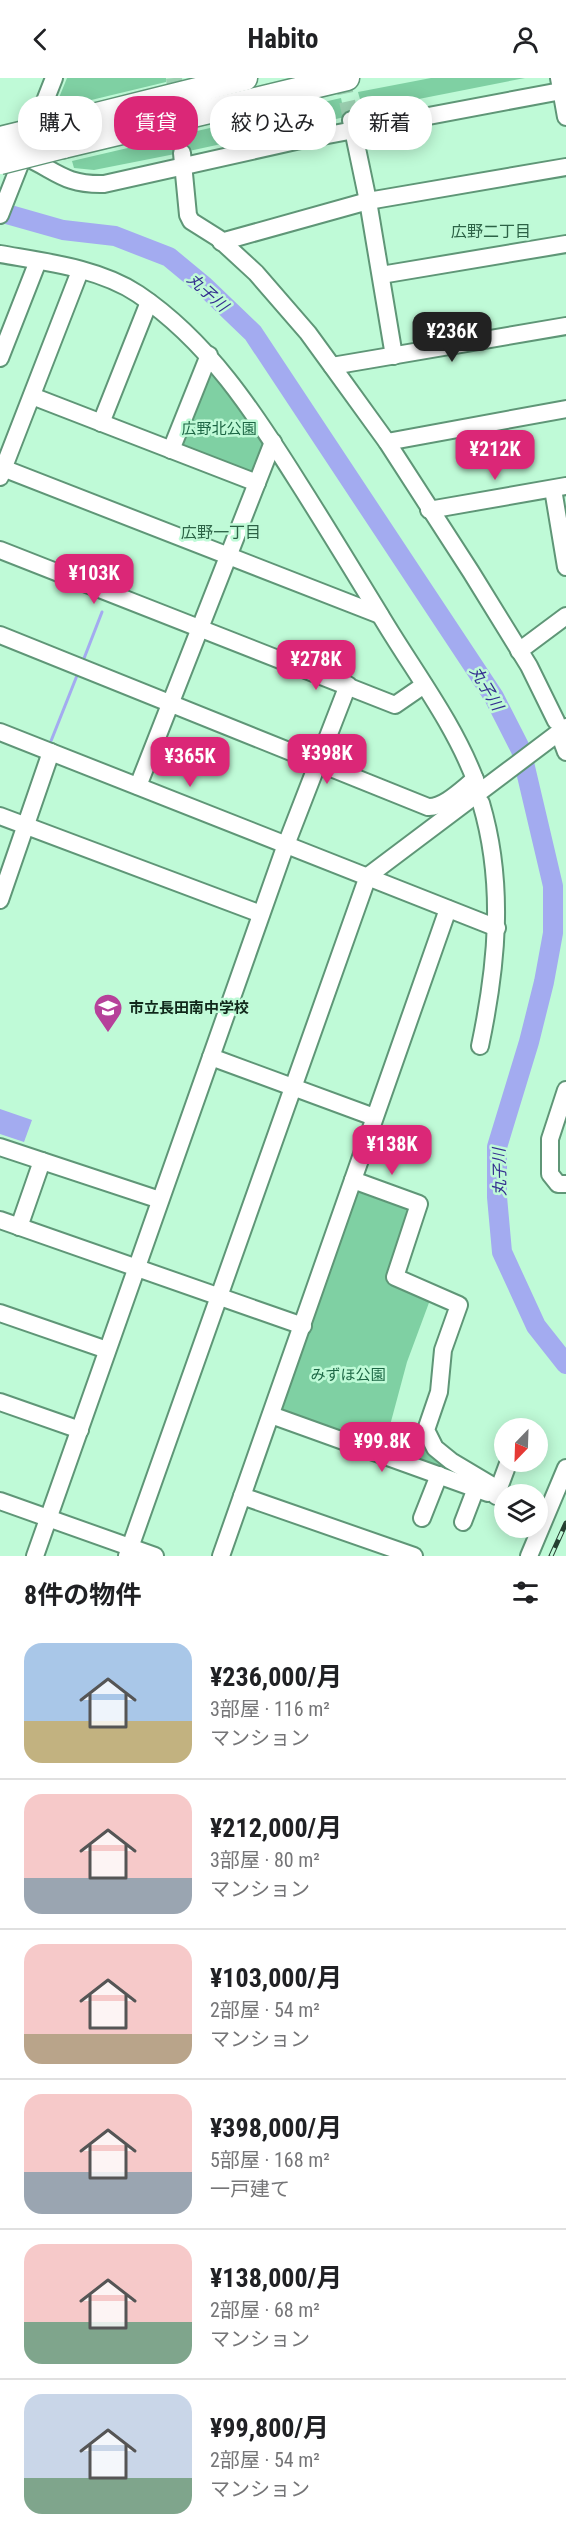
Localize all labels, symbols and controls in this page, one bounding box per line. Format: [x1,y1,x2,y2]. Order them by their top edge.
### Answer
icon: back [24,23,57,56]
text: Habito [248,23,318,55]
icon: person [509,23,542,56]
chip: 購入 [18,96,102,150]
chip: 賃貸 [114,96,198,150]
chip: 絞り込み [210,96,336,150]
chip: 新着 [348,96,432,150]
district label: 広野二丁目 [451,222,531,241]
water label: 丸子川 [183,269,233,317]
pin: ¥236K [410,312,494,363]
text: ¥236K [427,319,477,343]
park label: 広野北公園 [181,420,257,438]
pin: ¥212K [453,430,537,481]
text: ¥212K [470,437,520,461]
district label: 広野一丁目 [181,523,261,542]
pin: ¥103K [52,554,136,605]
text: ¥103K [69,561,119,585]
pin: ¥278K [274,640,358,691]
text: ¥278K [291,647,341,671]
water label: 丸子川 [466,663,508,715]
pin: ¥398K [285,734,369,785]
pin: ¥365K [148,737,232,788]
text: ¥398K [302,741,352,765]
text: ¥365K [165,744,215,768]
school or university icon: 市立長田南中学校 [92,992,124,1034]
place label: 市立長田南中学校 [129,999,249,1017]
pin: ¥138K [350,1125,434,1176]
text: ¥138K [367,1132,417,1156]
water label: 丸子川 [490,1146,509,1196]
park label: みずほ公園 [310,1366,386,1384]
north arrow [494,1418,548,1472]
map controls [494,1418,548,1538]
pin: ¥99.8K [333,1422,431,1473]
text: ¥99.8K [354,1429,410,1453]
button: layers [494,1484,548,1538]
icon: filters [509,1576,542,1609]
text: 8件の物件 [24,1580,141,1610]
text: ¥236,000/月 [210,1662,342,1692]
icon: home [72,1667,144,1739]
text: 3部屋 · 116 m² [210,1697,330,1721]
text: マンション [210,1726,310,1750]
text: ¥212,000/月 [210,1813,342,1843]
icon: home [72,1818,144,1890]
text: 3部屋 · 80 m² [210,1848,320,1872]
text: マンション [210,1877,310,1901]
text: ¥103,000/月 [210,1963,342,1993]
icon: home [72,1968,144,2040]
text: 2部屋 · 54 m² [210,1998,320,2022]
text: マンション [210,2027,310,2051]
text: ¥398,000/月 [210,2113,342,2143]
icon: home [72,2118,144,2190]
text: 5部屋 · 168 m² [210,2148,330,2172]
text: 一戸建て [210,2177,290,2201]
text: ¥138,000/月 [210,2263,342,2293]
icon: home [72,2268,144,2340]
text: 2部屋 · 68 m² [210,2298,320,2322]
text: マンション [210,2327,310,2351]
text: ¥99,800/月 [210,2413,329,2443]
icon: home [72,2418,144,2490]
text: 2部屋 · 54 m² [210,2448,320,2472]
text: マンション [210,2477,310,2501]

